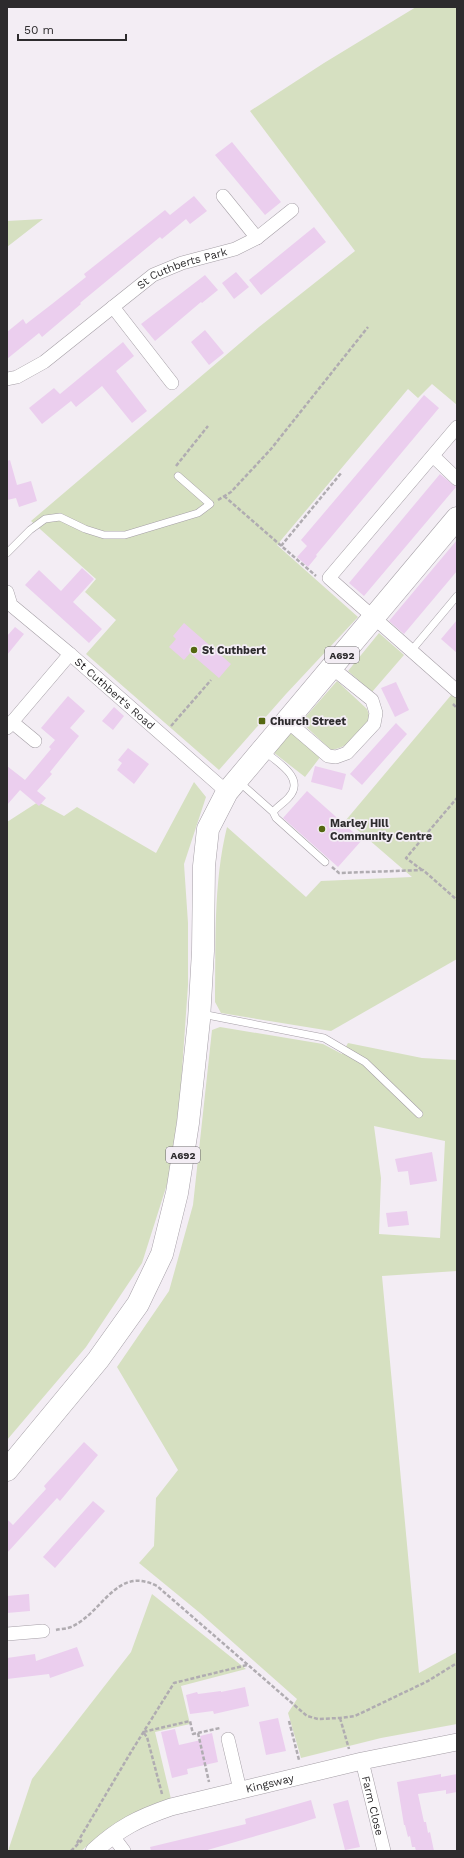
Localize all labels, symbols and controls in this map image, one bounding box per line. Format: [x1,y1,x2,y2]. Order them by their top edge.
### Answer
scale bar [18,16,126,42]
text: 50 m [24,23,54,37]
street label: St Cuthberts Park [135,245,229,292]
place label: St Cuthbert [202,644,266,657]
marker: St Cuthbert [189,645,199,655]
road number: A692 [325,647,359,663]
street label: St Cuthbert's Road [72,655,157,732]
place label: Church Street [270,715,346,728]
marker: Church Street [257,716,267,726]
place label: Marley Hill Community Centre [330,817,432,843]
marker: Marley Hill Community Centre [317,824,327,834]
road number: A692 [166,1147,200,1163]
street label: Kingsway [245,1772,295,1796]
street label: Farm Close [359,1775,386,1837]

